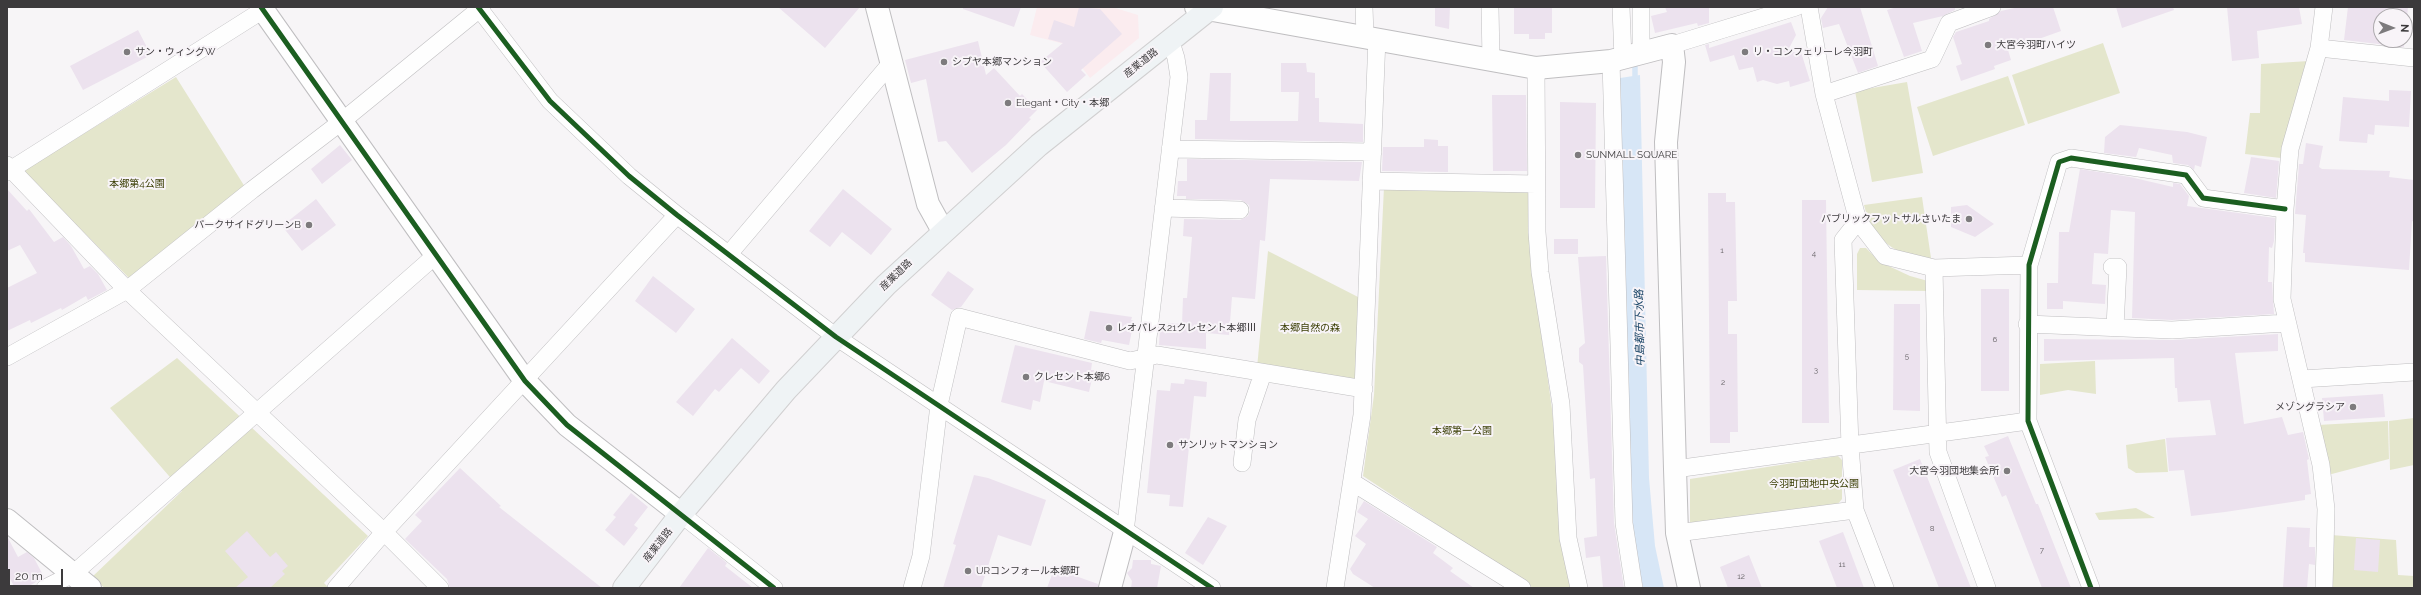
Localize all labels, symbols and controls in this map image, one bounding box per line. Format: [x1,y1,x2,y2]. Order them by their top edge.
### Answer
north arrow [2373,8,2413,48]
text: N [2398,24,2411,33]
place label: 大宮今羽町ハイツ [1996,39,2076,51]
marker: 大宮今羽町ハイツ [1983,40,1993,50]
place label: サン・ウィングW [135,46,215,58]
street label: 産業道路 [1122,46,1160,80]
place label: リ・コンフェリーレ今羽町 [1753,46,1873,58]
marker: サン・ウィングW [122,47,132,57]
marker: リ・コンフェリーレ今羽町 [1740,47,1750,57]
place label: シブヤ本郷マンション [952,56,1052,68]
marker: シブヤ本郷マンション [939,57,949,67]
place label: Elegant・City・本郷 [1016,97,1109,109]
marker: Elegant・City・本郷 [1003,98,1013,108]
place label: SUNMALL SQUARE [1586,149,1677,161]
marker: SUNMALL SQUARE [1573,150,1583,160]
park label: 本郷第4公園 [109,178,165,190]
place label: パブリックフットサルさいたま [1821,213,1961,225]
marker: パブリックフットサルさいたま [1964,214,1974,224]
place label: パークサイドグリーンB [194,219,301,231]
marker: パークサイドグリーンB [304,220,314,230]
house number: 1 [1720,246,1724,256]
house number: 4 [1812,249,1816,259]
street label: 産業道路 [877,257,915,293]
water label: 中島都市下水路 [1633,289,1647,367]
place label: レオパレス21クレセント本郷Ⅲ [1117,322,1256,334]
park label: 本郷自然の森 [1280,322,1340,334]
marker: レオパレス21クレセント本郷Ⅲ [1104,323,1114,333]
house number: 6 [1993,335,1997,345]
house number: 5 [1905,352,1909,362]
house number: 3 [1814,366,1818,376]
place label: クレセント本郷6 [1034,371,1110,383]
marker: クレセント本郷6 [1021,372,1031,382]
house number: 2 [1721,378,1725,388]
place label: メゾングラシア [2275,401,2345,413]
marker: メゾングラシア [2348,402,2358,412]
park label: 本郷第一公園 [1432,425,1492,437]
place label: サンリットマンション [1178,439,1278,451]
marker: サンリットマンション [1165,440,1175,450]
place label: 大宮今羽団地集会所 [1909,465,1999,477]
marker: 大宮今羽団地集会所 [2002,466,2012,476]
park label: 今羽町団地中央公園 [1769,478,1859,490]
house number: 8 [1930,524,1934,534]
street label: 産業道路 [641,526,675,564]
house number: 7 [2040,546,2044,556]
house number: 11 [1839,560,1845,570]
scale bar [10,561,65,587]
place label: URコンフォール本郷町 [976,565,1080,577]
marker: URコンフォール本郷町 [963,566,973,576]
text: 20 m [15,569,43,583]
house number: 12 [1737,572,1745,582]

